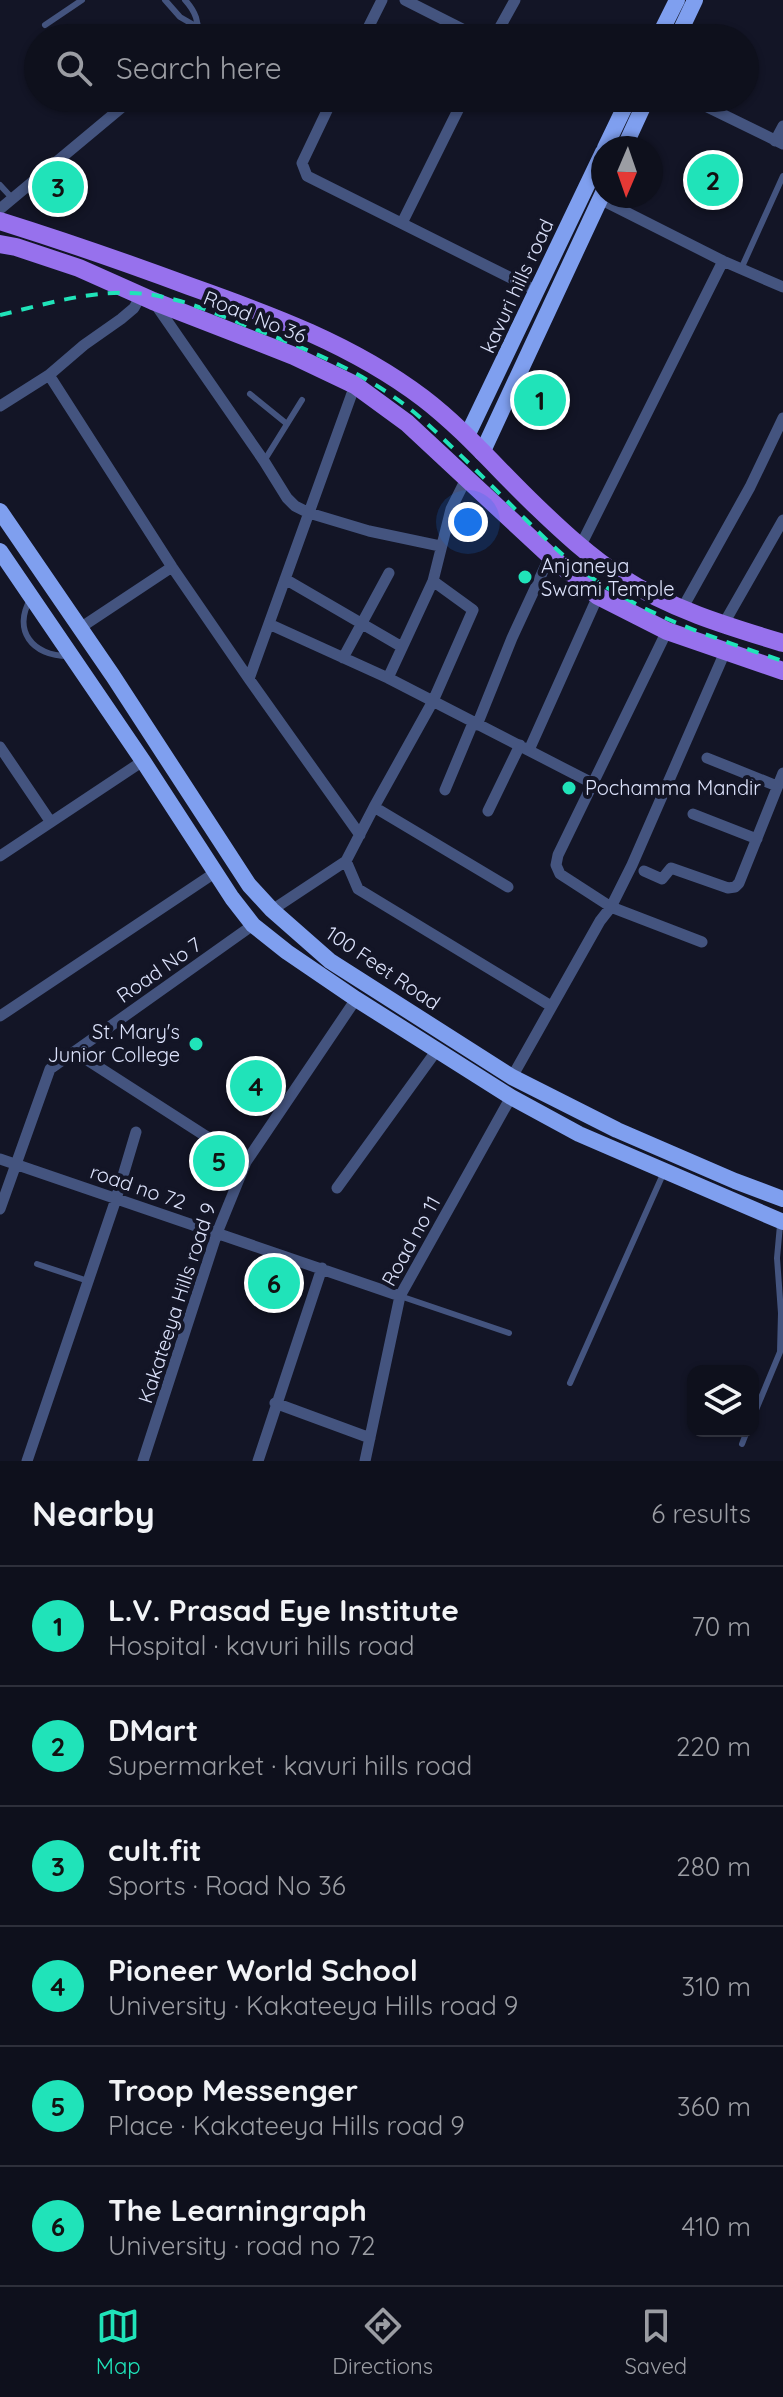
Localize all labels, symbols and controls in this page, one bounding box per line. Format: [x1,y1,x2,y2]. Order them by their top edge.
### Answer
search box [24,24,759,112]
icon: search [52,46,96,90]
text: Search here [116,49,282,87]
north arrow [591,136,663,208]
pin: 2 [687,150,739,210]
pin: 3 [32,157,84,217]
street label: kavuri hills road [475,215,559,357]
street label: Road No 36 [200,285,310,349]
pin: 1 [514,370,566,430]
your location [448,502,488,542]
place label: Anjaneya Swami Temple [541,553,675,601]
marker: Anjaneya Swami Temple [516,568,534,586]
place label: Pochamma Mandir [585,775,761,800]
marker: Pochamma Mandir [560,779,578,797]
street label: 100 Feet Road [322,920,445,1015]
street label: Road No 7 [112,931,206,1008]
place label: St. Mary's Junior College [47,1019,180,1067]
marker: St. Mary's Junior College [187,1035,205,1053]
pin: 4 [230,1056,282,1116]
pin: 5 [193,1131,245,1191]
street label: road no 72 [87,1159,189,1215]
street label: Road no 11 [376,1191,445,1290]
street label: Kakateeya Hills road 9 [132,1199,221,1406]
pin: 6 [248,1253,300,1313]
map controls [687,1365,759,1437]
button: layers [687,1365,759,1437]
text: Nearby [32,1492,155,1535]
text: 6 results [651,1497,751,1530]
text: L.V. Prasad Eye Institute [108,1591,459,1629]
text: 1 [53,1610,63,1643]
text: 70 m [691,1610,751,1643]
text: Hospital · kavuri hills road [108,1629,414,1662]
text: DMart [108,1711,198,1749]
text: 2 [51,1730,65,1763]
text: 220 m [676,1730,751,1763]
text: Supermarket · kavuri hills road [108,1749,472,1782]
text: cult.fit [108,1831,201,1869]
text: 3 [51,1850,65,1883]
text: 280 m [676,1850,751,1883]
text: Sports · Road No 36 [108,1869,346,1902]
text: Pioneer World School [108,1951,418,1989]
text: 4 [50,1970,66,2003]
text: 310 m [681,1970,751,2003]
text: University · Kakateeya Hills road 9 [108,1989,518,2022]
text: Troop Messenger [108,2071,358,2109]
text: 5 [51,2090,65,2123]
text: 360 m [677,2090,751,2123]
text: Place · Kakateeya Hills road 9 [108,2109,465,2142]
text: The Learningraph [108,2191,367,2229]
text: 6 [51,2210,65,2243]
text: 410 m [682,2210,751,2243]
text: University · road no 72 [108,2229,375,2262]
tab: Map [96,2304,141,2380]
tab: Directions [332,2304,433,2380]
tab: Saved [624,2304,687,2380]

